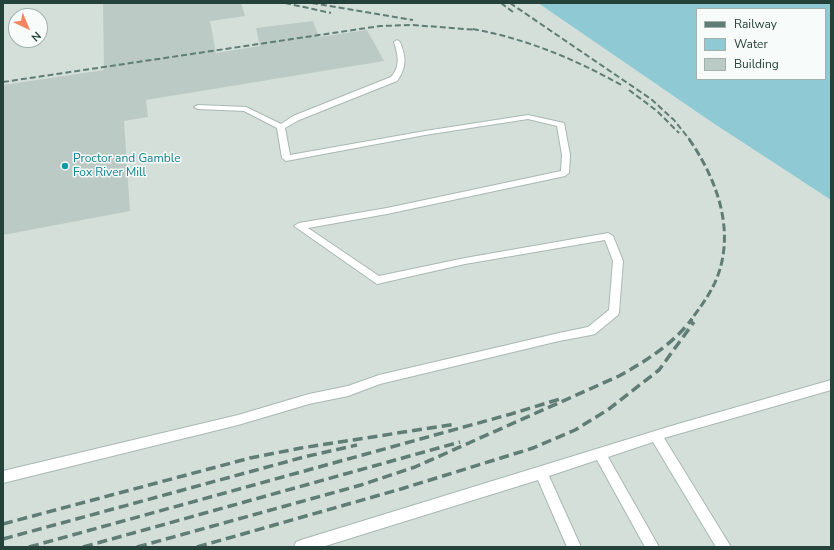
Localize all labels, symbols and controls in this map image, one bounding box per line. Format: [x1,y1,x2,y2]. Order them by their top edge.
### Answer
north arrow [8,8,48,48]
legend [696,8,826,80]
text: Railway [734,16,777,32]
text: N [28,28,44,45]
text: Water [734,36,768,52]
text: Building [734,56,779,72]
place label: Proctor and Gamble Fox River Mill [73,152,181,180]
marker: Proctor and Gamble Fox River Mill [60,161,70,171]

